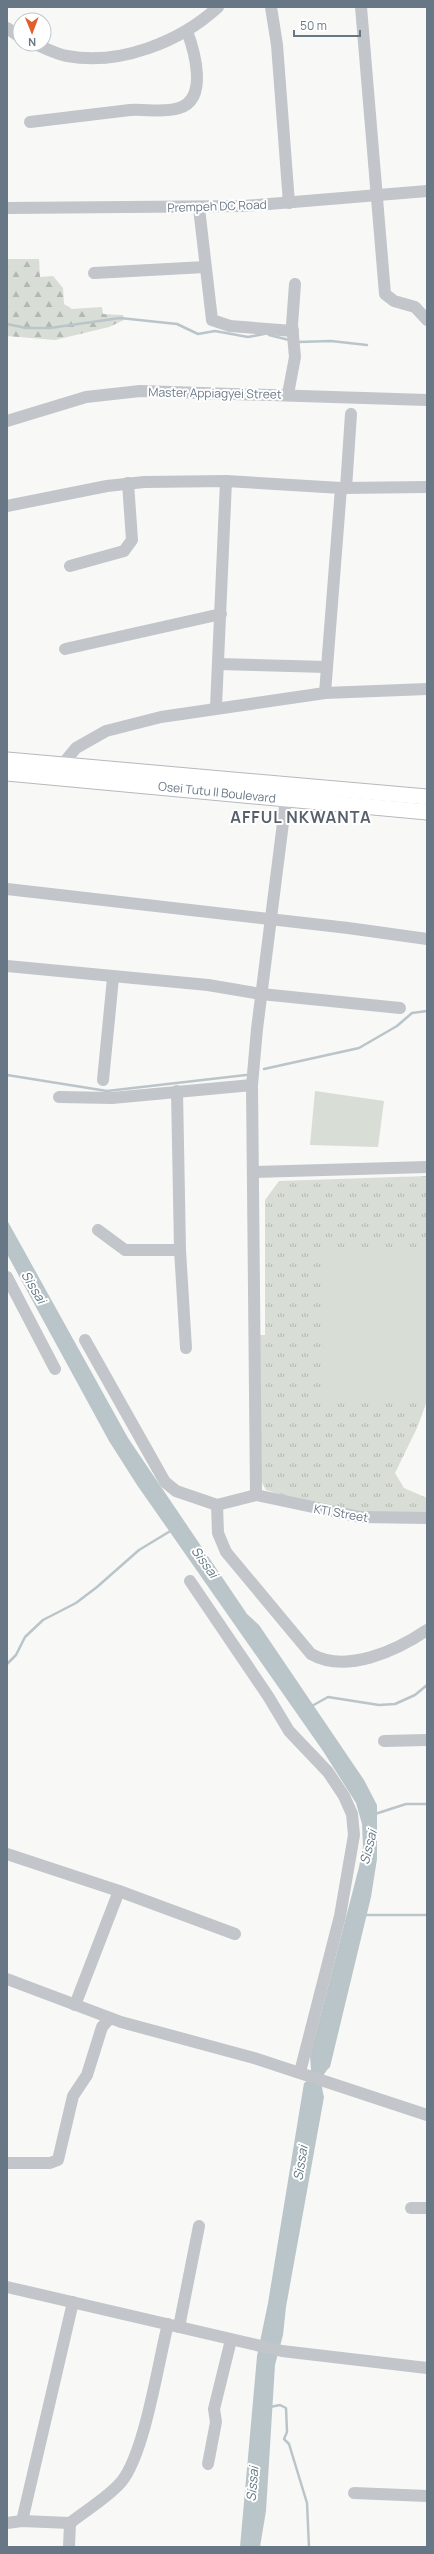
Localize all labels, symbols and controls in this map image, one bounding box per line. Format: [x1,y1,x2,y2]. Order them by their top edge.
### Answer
north arrow [12,12,52,52]
scale bar [294,12,360,38]
text: 50 m [300,17,327,34]
text: N [28,35,36,50]
street label: Prempeh DC Road [167,196,267,216]
street label: Master Appiagyei Street [148,383,282,403]
street label: Osei Tutu II Boulevard [157,777,277,807]
district label: AFFUL NKWANTA [230,806,372,828]
water label: Sissai [17,1267,52,1308]
street label: KTI Street [313,1500,370,1526]
water label: Sissai [187,1543,224,1583]
water label: Sissai [355,1826,381,1866]
water label: Sissai [288,2142,312,2182]
water label: Sissai [242,2464,263,2502]

